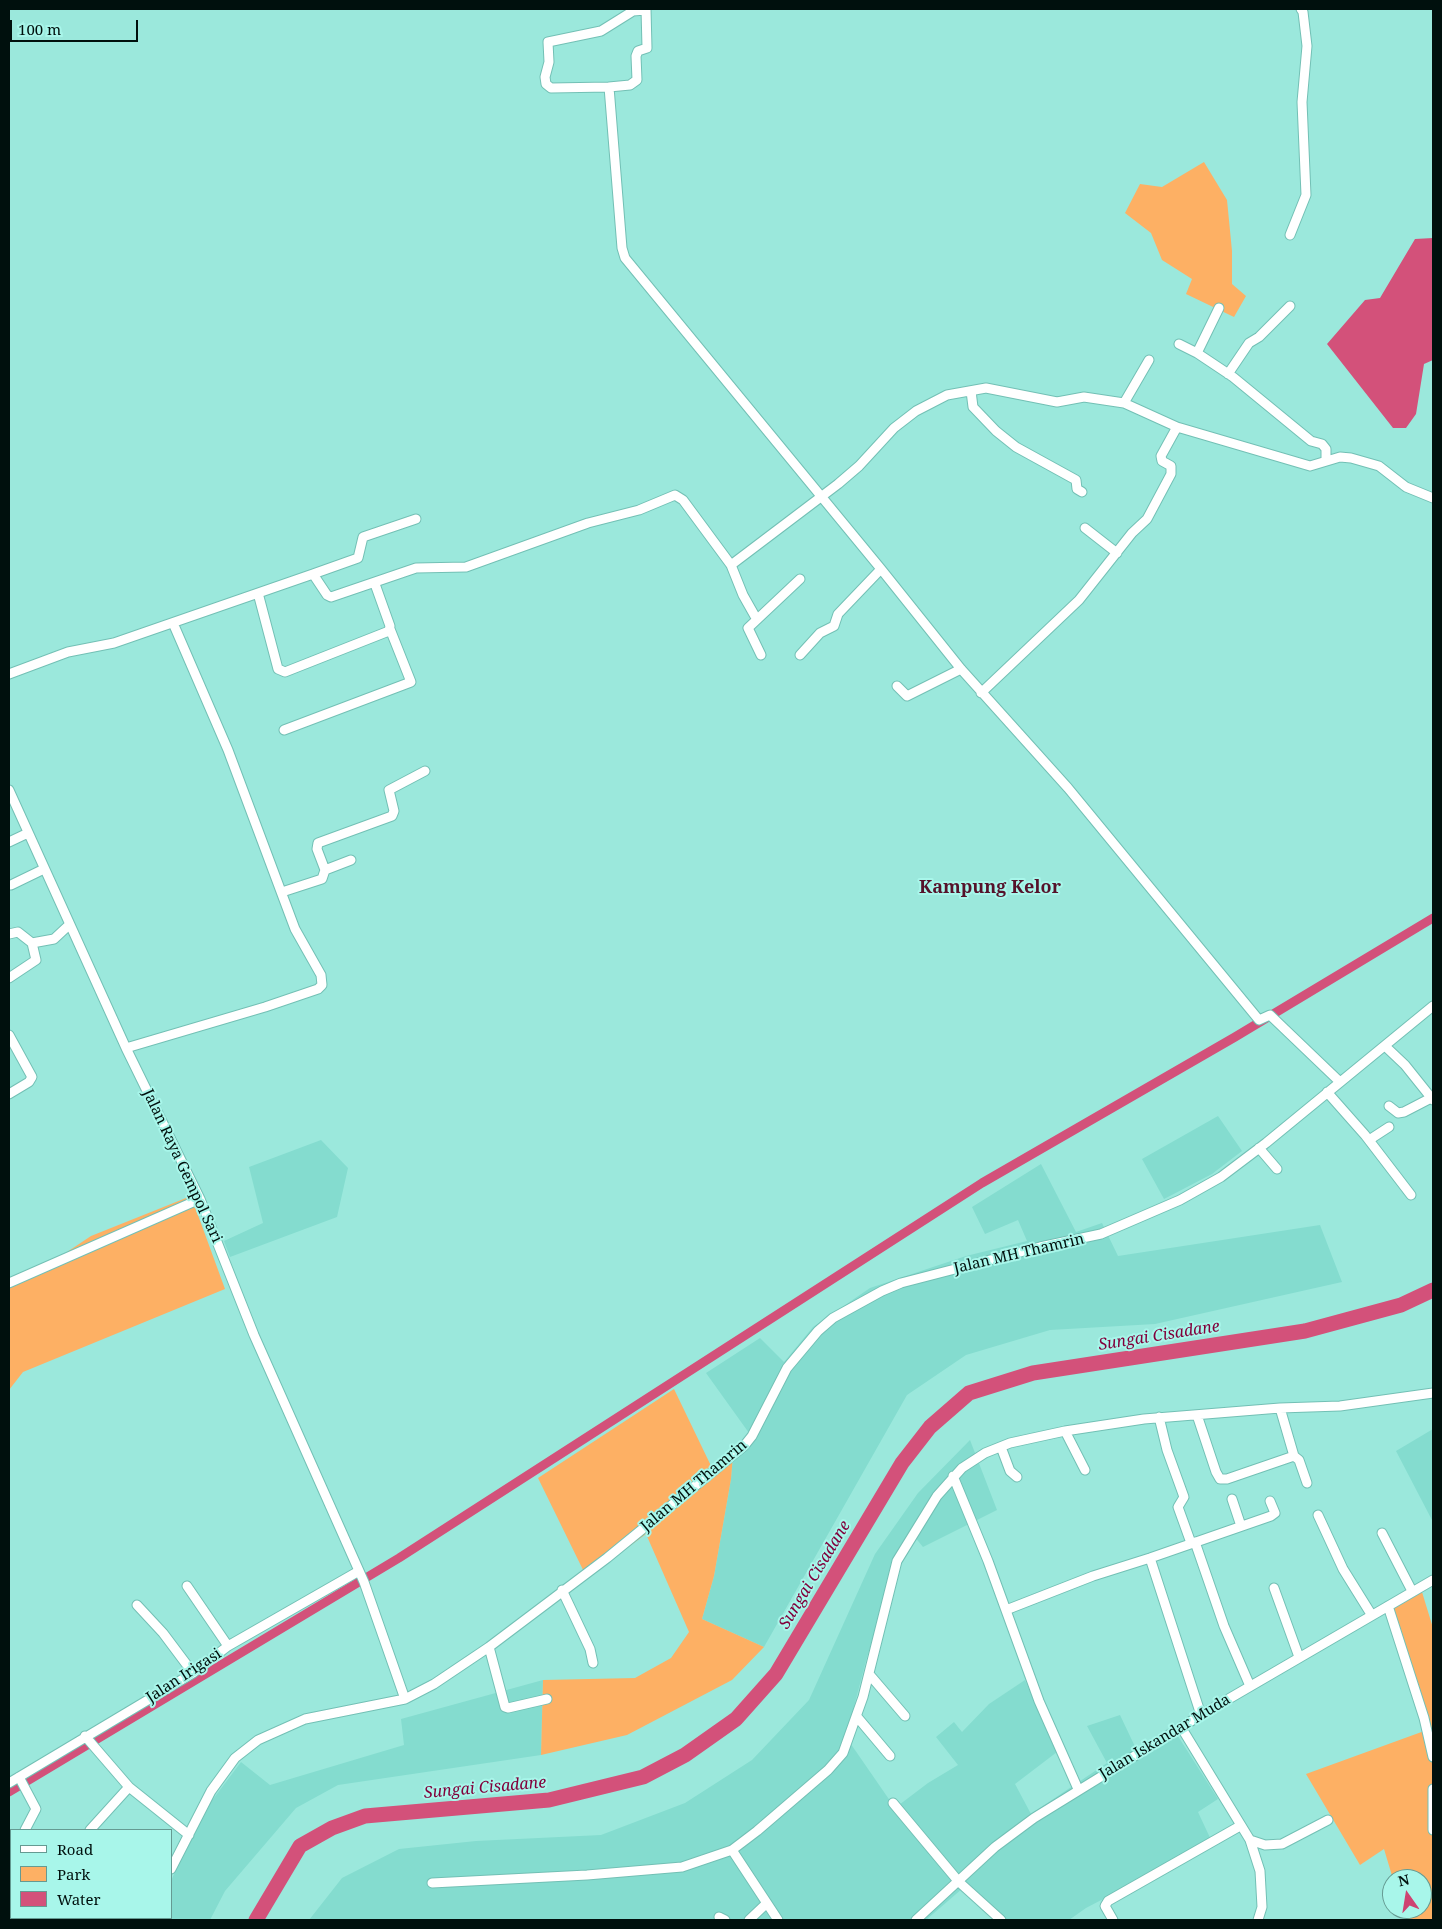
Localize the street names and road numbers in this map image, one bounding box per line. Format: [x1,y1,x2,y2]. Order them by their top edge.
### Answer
street label: Jalan Raya Gempol Sari [139,1086,225,1246]
street label: Jalan MH Thamrin [952,1230,1086,1278]
street label: Jalan MH Thamrin [637,1436,751,1536]
street label: Jalan Irigasi [143,1645,225,1707]
street label: Jalan Iskandar Muda [1096,1691,1234,1783]

